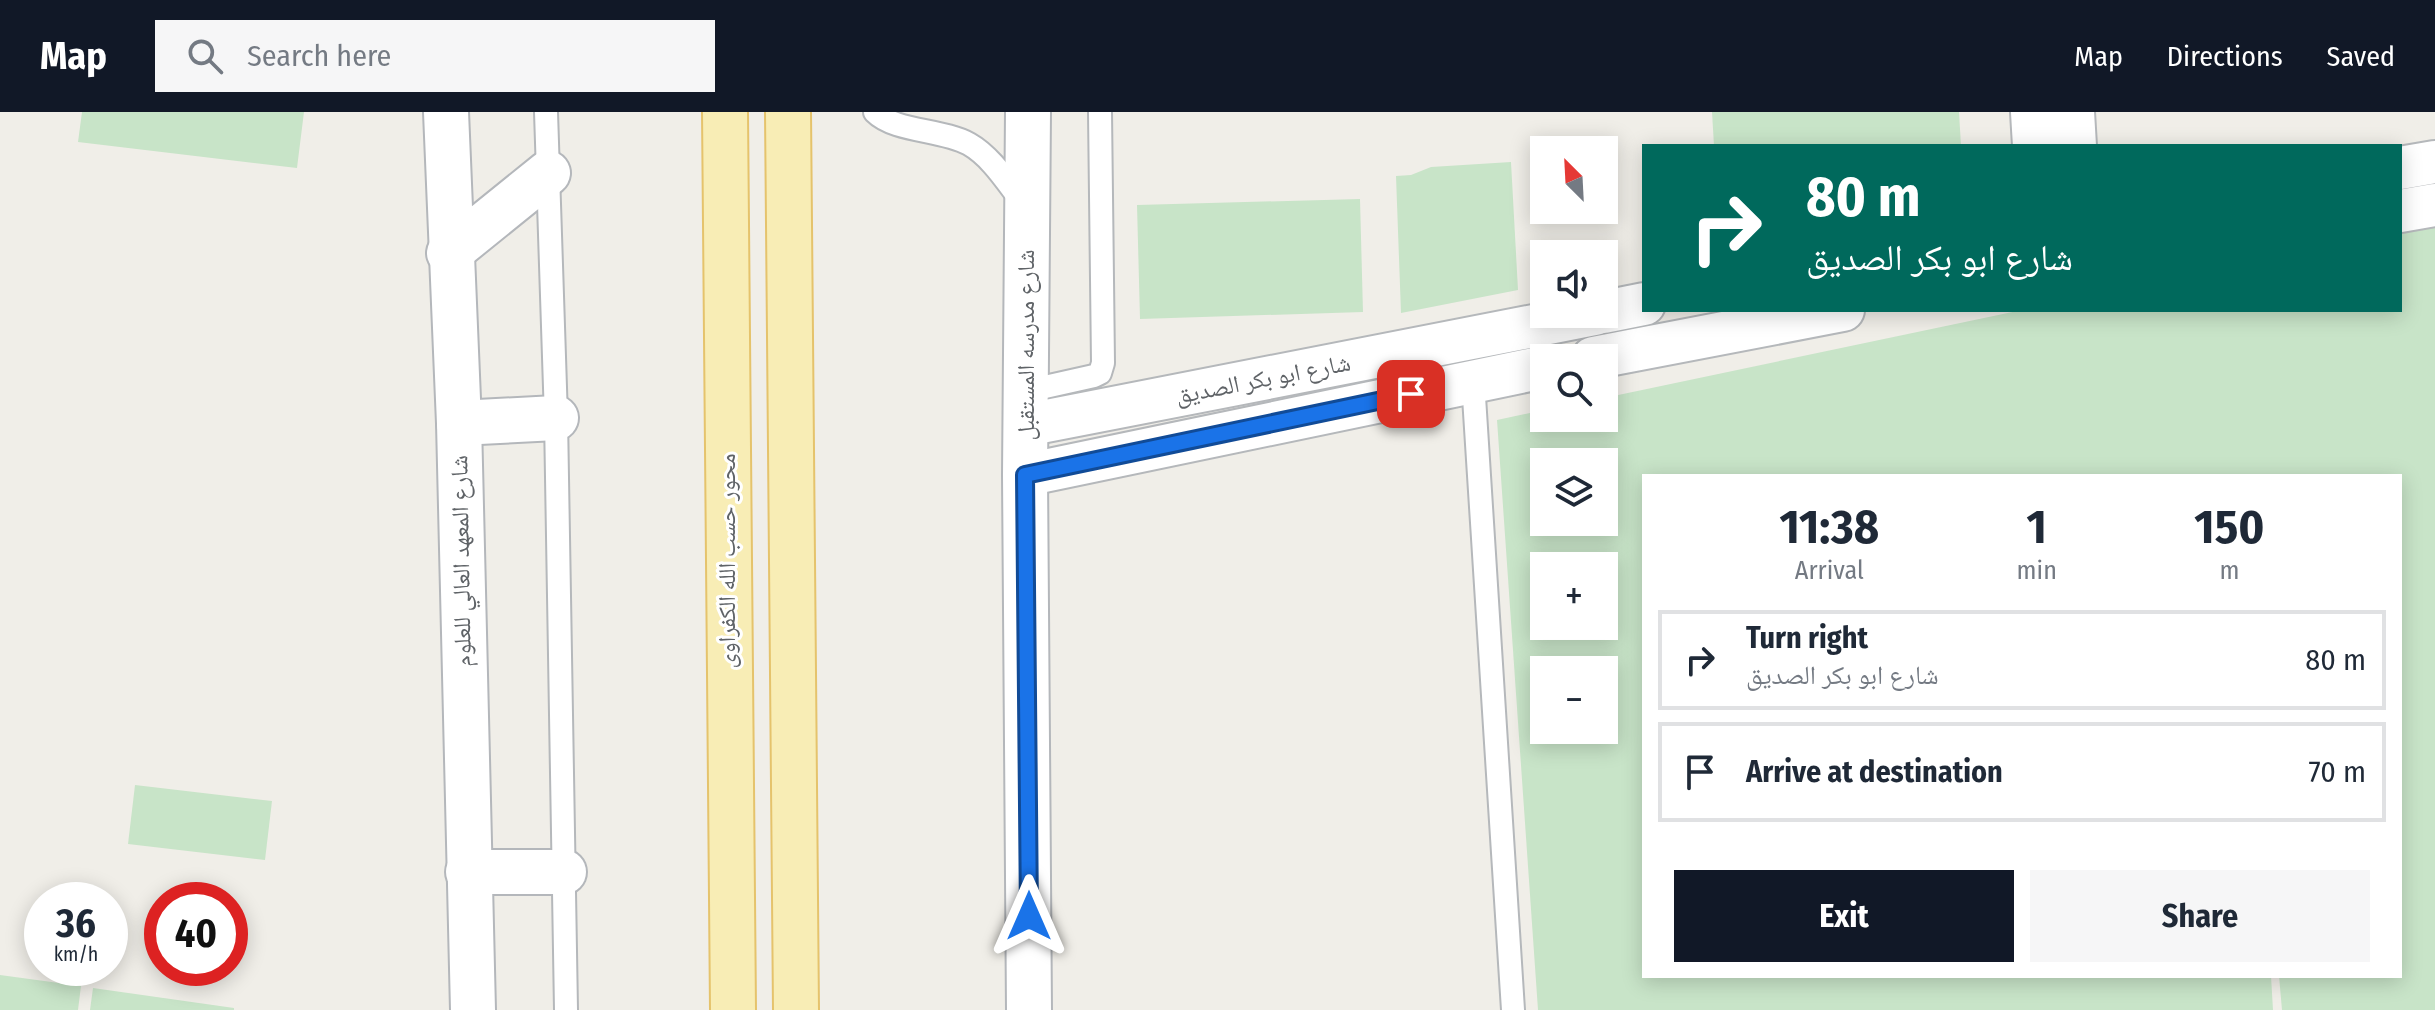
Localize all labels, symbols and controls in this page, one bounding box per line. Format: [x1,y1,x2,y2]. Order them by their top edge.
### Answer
search box [155,20,715,92]
text: Map [40,33,107,79]
icon: search [183,34,227,78]
text: Search here [247,38,391,74]
text: Map [2074,40,2123,73]
text: Directions [2167,40,2283,73]
text: Saved [2327,40,2395,73]
north arrow [1530,136,1618,224]
map controls [1530,136,1618,744]
text: 80 m [1806,164,1921,231]
icon: right [1674,176,1778,280]
text: شارع ابو بكر الصديق [1806,236,2073,280]
button: sound [1530,240,1618,328]
street label: شارع مدرسه المستقبل [1012,250,1041,440]
button: search [1530,344,1618,432]
street label: شارع ابو بكر الصديق [1173,348,1353,411]
pin [1377,360,1445,428]
icon: arrive [1389,372,1433,416]
button: layers [1530,448,1618,536]
street label: محور حسب الله الكفراوى [713,453,741,669]
street label: شارع المعهد العالي للعلوم [445,455,482,667]
text: 11:38 [1780,498,1879,556]
text: 1 [2027,498,2047,556]
text: 150 [2194,498,2264,556]
button: + [1530,552,1618,640]
text: Arrival [1795,555,1864,586]
text: min [2017,555,2057,586]
text: m [2219,555,2239,586]
text: Turn right [1746,620,1868,656]
icon: right [1678,638,1722,682]
text: 80 m [2305,642,2366,678]
button: − [1530,656,1618,744]
text: شارع ابو بكر الصديق [1746,660,1939,691]
icon: arrive [1678,750,1722,794]
text: Arrive at destination [1746,754,2003,790]
text: 70 m [2308,754,2366,790]
button: Exit [1674,870,2014,962]
button: Share [2030,870,2370,962]
position arrow [987,874,1071,958]
speed limit sign: 40 [144,882,248,986]
text: 36 [56,900,96,948]
text: km/h [54,942,98,966]

